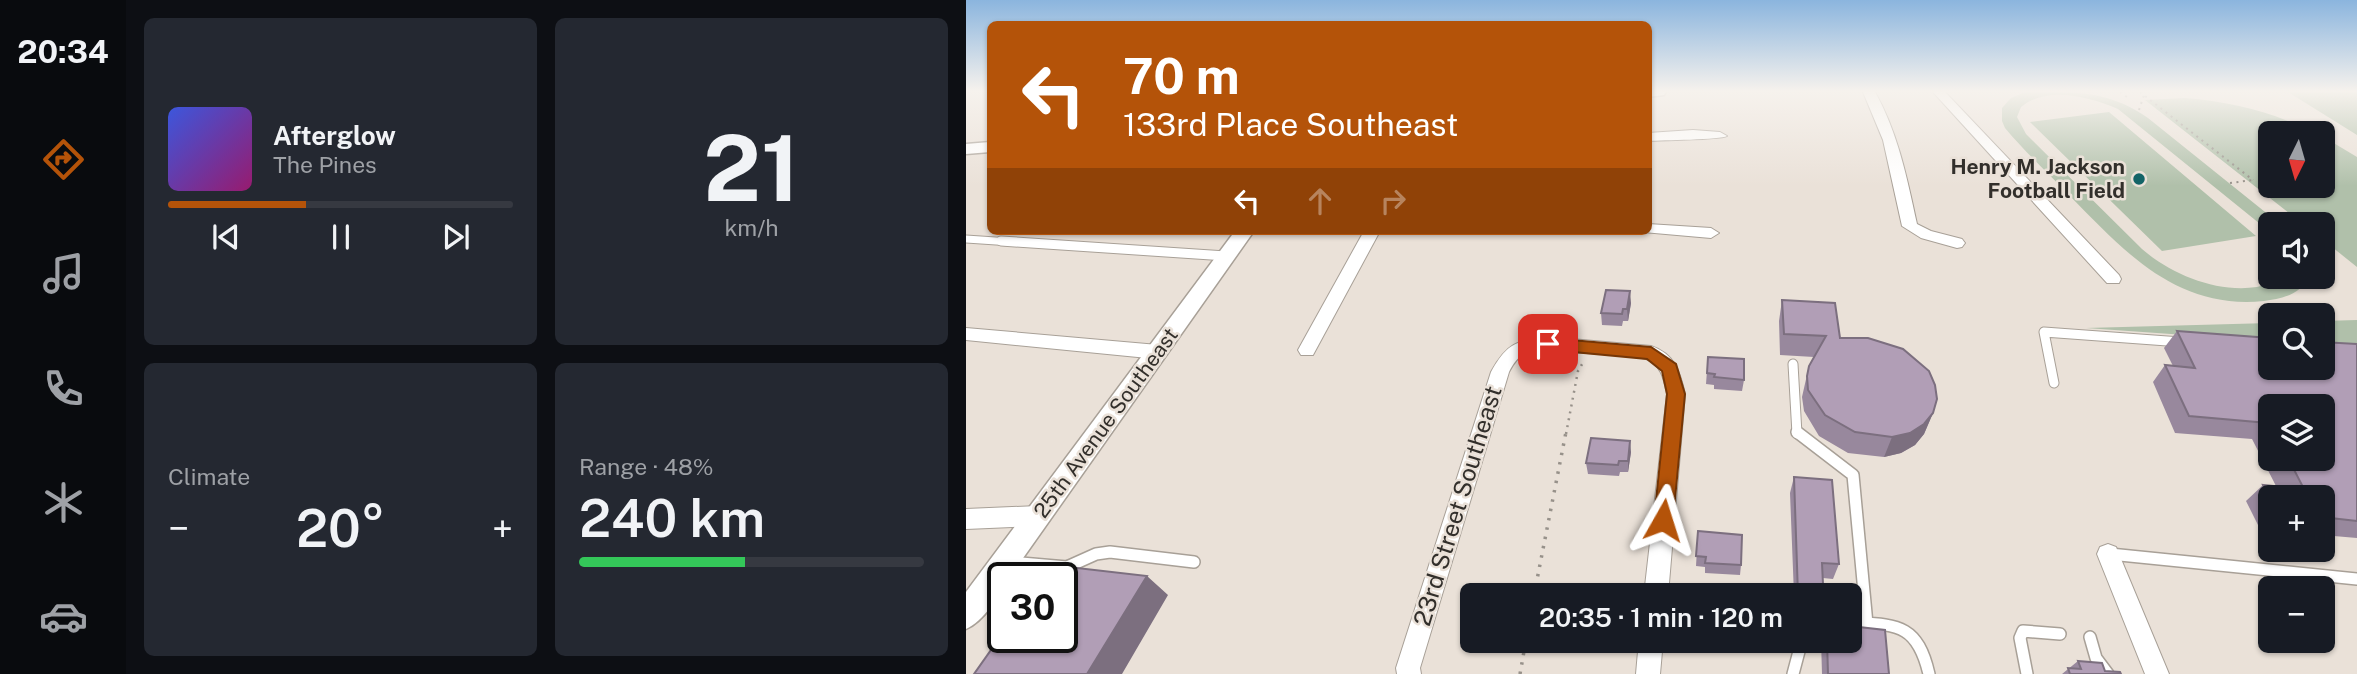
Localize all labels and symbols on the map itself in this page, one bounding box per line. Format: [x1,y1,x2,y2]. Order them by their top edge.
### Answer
north arrow [2258,121,2334,198]
place label: Henry M. Jackson Football Field [1951,154,2125,203]
marker: Henry M. Jackson Football Field [2131,171,2147,187]
pin [1518,314,1578,374]
street label: 25th Avenue Southeast [1028,323,1183,523]
street label: 23rd Street Southeast [1407,382,1507,629]
position arrow [1626,483,1700,557]
speed limit sign: 30 [987,562,1078,653]

